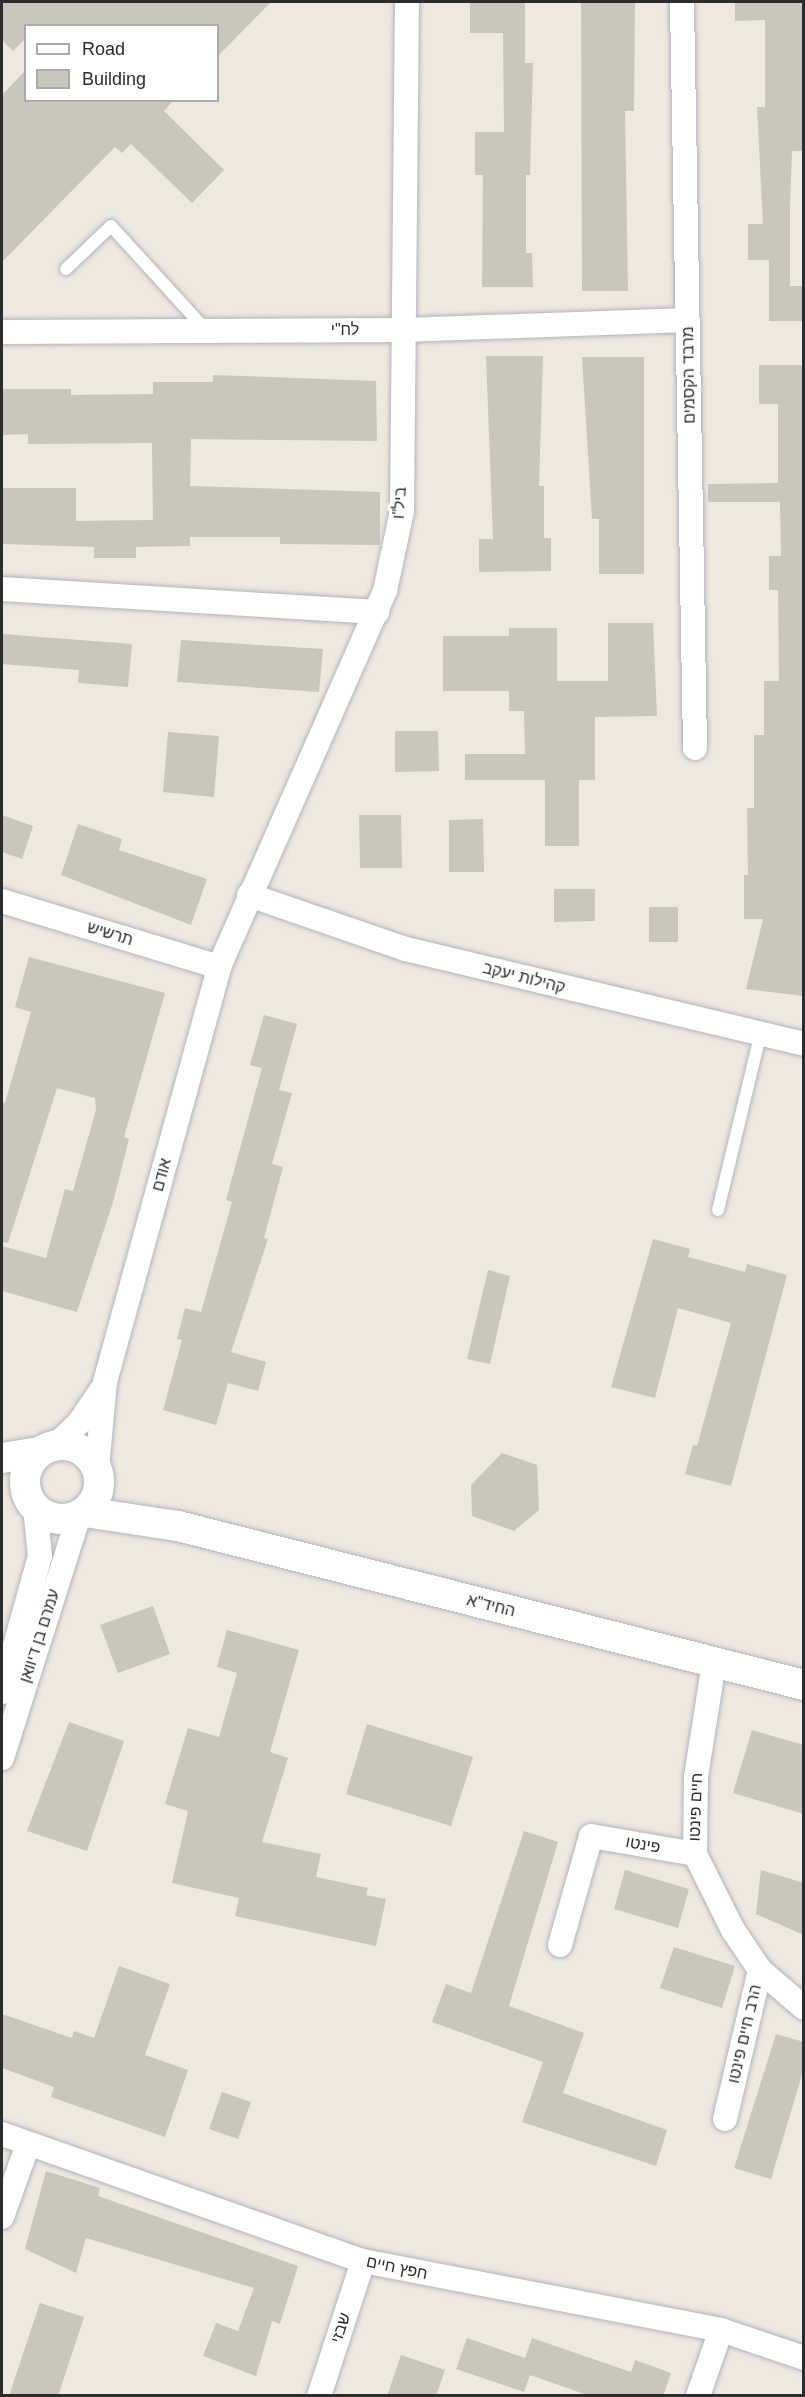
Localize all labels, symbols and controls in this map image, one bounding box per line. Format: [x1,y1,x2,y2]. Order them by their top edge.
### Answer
legend [24,24,219,102]
text: Road [82,39,125,59]
text: Building [82,69,146,89]
street label: לח"י [331,320,359,340]
street label: מרבד הקסמים [679,326,699,424]
street label: ביל"ו [389,486,411,520]
street label: תרשיש [85,918,135,950]
street label: קהילות יעקב [481,958,567,998]
street label: אודם [148,1156,176,1194]
street label: עמרם בן דיוואן [16,1587,64,1685]
street label: החיד"א [465,1591,517,1621]
street label: חיים פינטו [685,1772,707,1842]
street label: פינטו [624,1833,662,1857]
street label: הרב חיים פינטו [724,1983,766,2085]
street label: חפץ חיים [365,2252,429,2284]
street label: שבזי [327,2310,355,2346]

